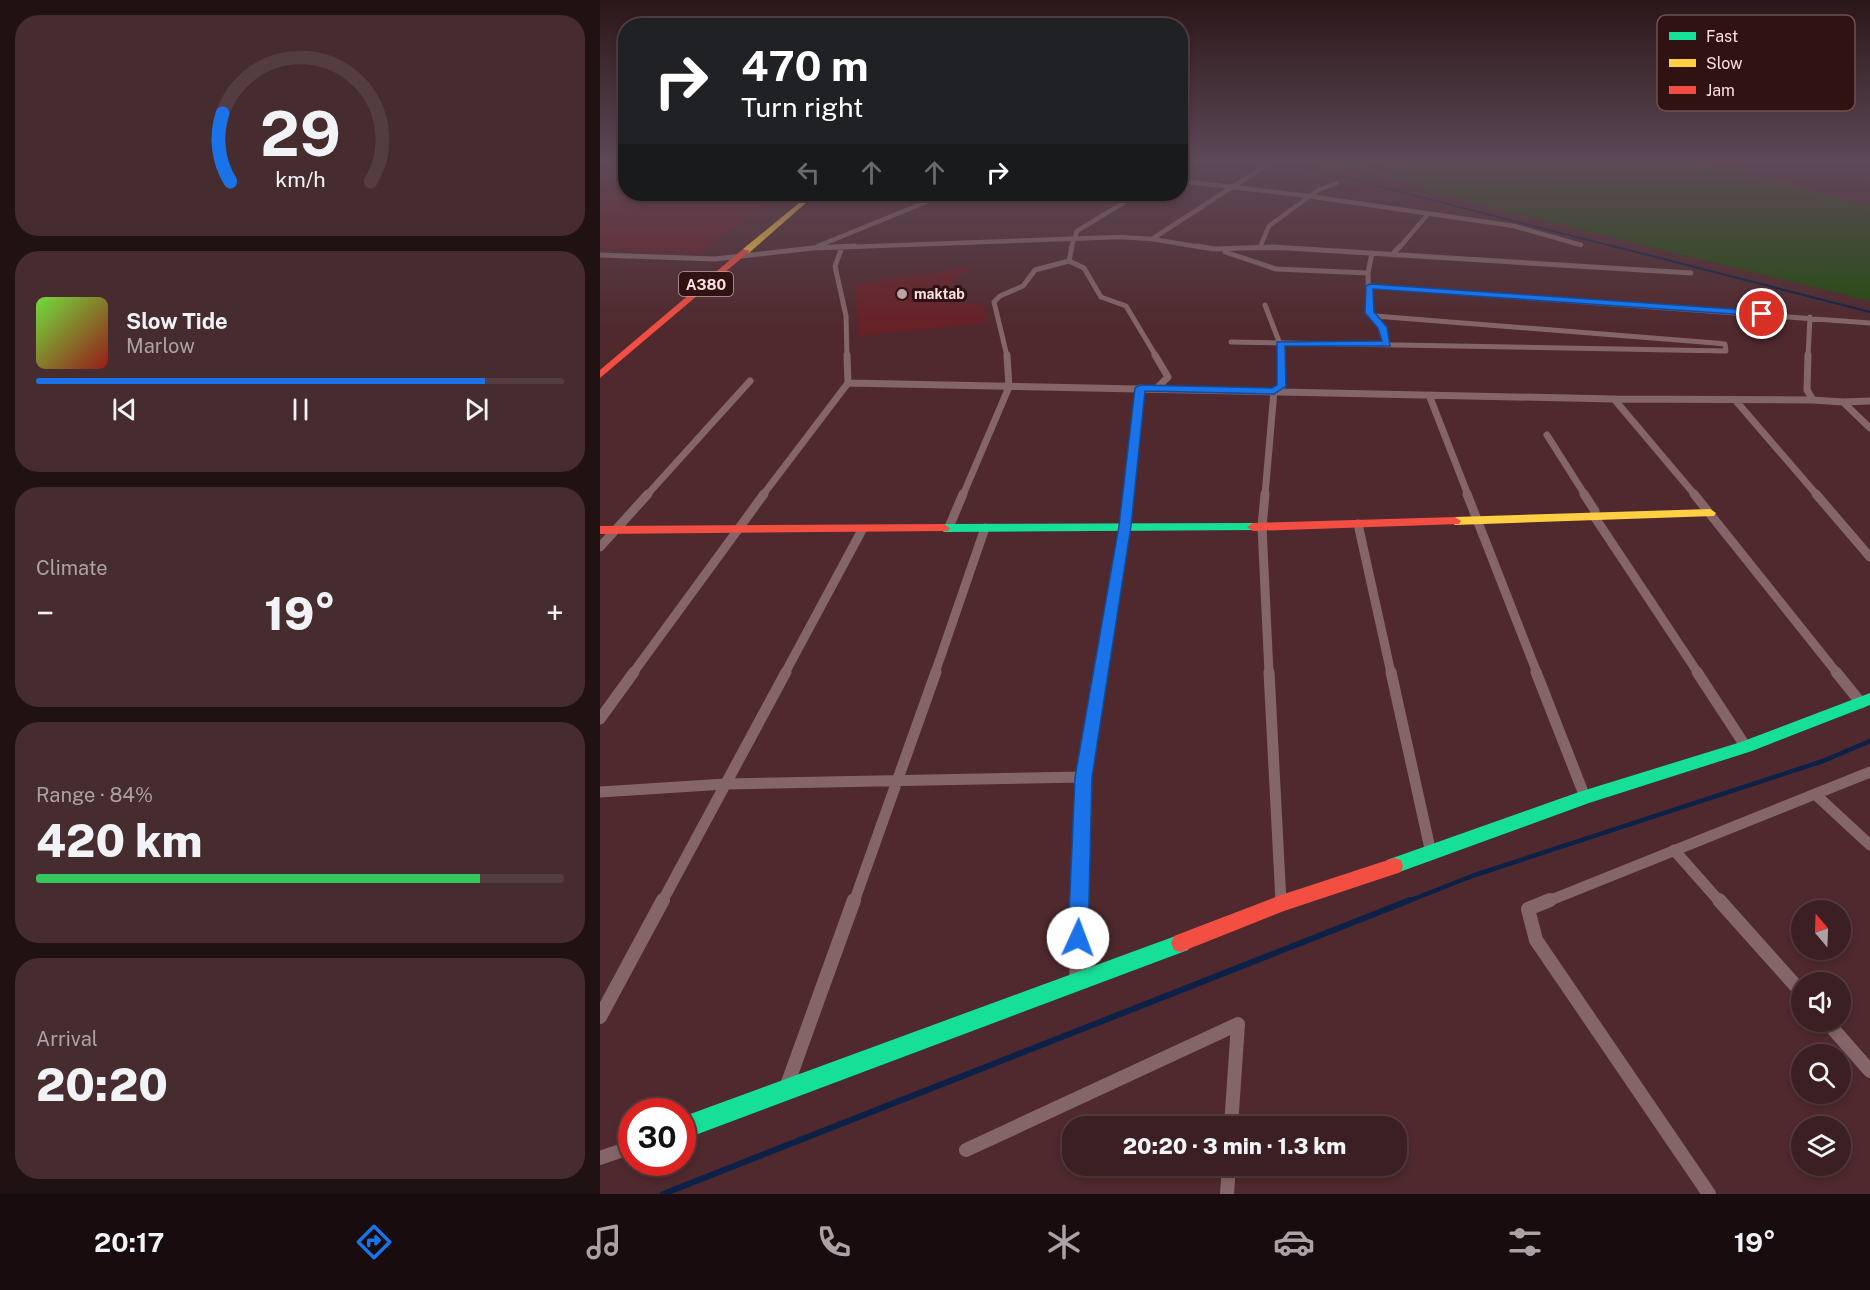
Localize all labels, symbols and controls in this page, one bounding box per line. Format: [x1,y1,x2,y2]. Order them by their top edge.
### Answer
legend [1657,15,1855,111]
text: Fast [1706,27,1738,46]
text: 470 m [741,41,869,90]
icon: right [642,42,720,120]
text: Slow [1706,54,1743,73]
text: Jam [1706,81,1735,100]
text: Turn right [741,91,864,123]
text: 29 [260,98,340,171]
icon: left [792,156,825,189]
icon: ahead [855,156,888,189]
icon: ahead [918,156,951,189]
icon: right [981,156,1014,189]
text: km/h [275,168,325,193]
road number: A380 [679,272,733,296]
place label: maktab [914,286,965,302]
marker: maktab [895,287,909,301]
pin [1736,288,1787,339]
icon: arrive [1745,297,1778,330]
text: Slow Tide [126,308,228,334]
text: Marlow [126,334,195,358]
icon: previous [108,393,141,426]
icon: pause [284,393,317,426]
icon: next [460,393,493,426]
text: Climate [36,556,108,580]
text: 19° [264,587,336,640]
text: − [36,594,54,632]
text: + [546,594,564,632]
text: Range · 84% [36,783,153,807]
text: 420 km [36,814,202,867]
north arrow [1791,900,1851,960]
map controls [1791,900,1851,1176]
position arrow [1046,906,1110,970]
button: sound [1791,972,1851,1032]
text: Arrival [36,1027,98,1051]
button: search [1791,1044,1851,1104]
text: 20:20 [36,1058,168,1111]
speed limit sign: 30 [618,1098,696,1176]
button: layers [1791,1116,1851,1176]
text: 20:20 · 3 min · 1.3 km [1123,1133,1346,1159]
icon: directions [353,1221,395,1263]
icon: music [583,1221,625,1263]
icon: phone [813,1221,855,1263]
icon: climate [1043,1221,1085,1263]
icon: car [1273,1221,1315,1263]
icon: filters [1504,1221,1546,1263]
text: 20:17 [94,1226,164,1258]
text: 19° [1734,1226,1776,1258]

